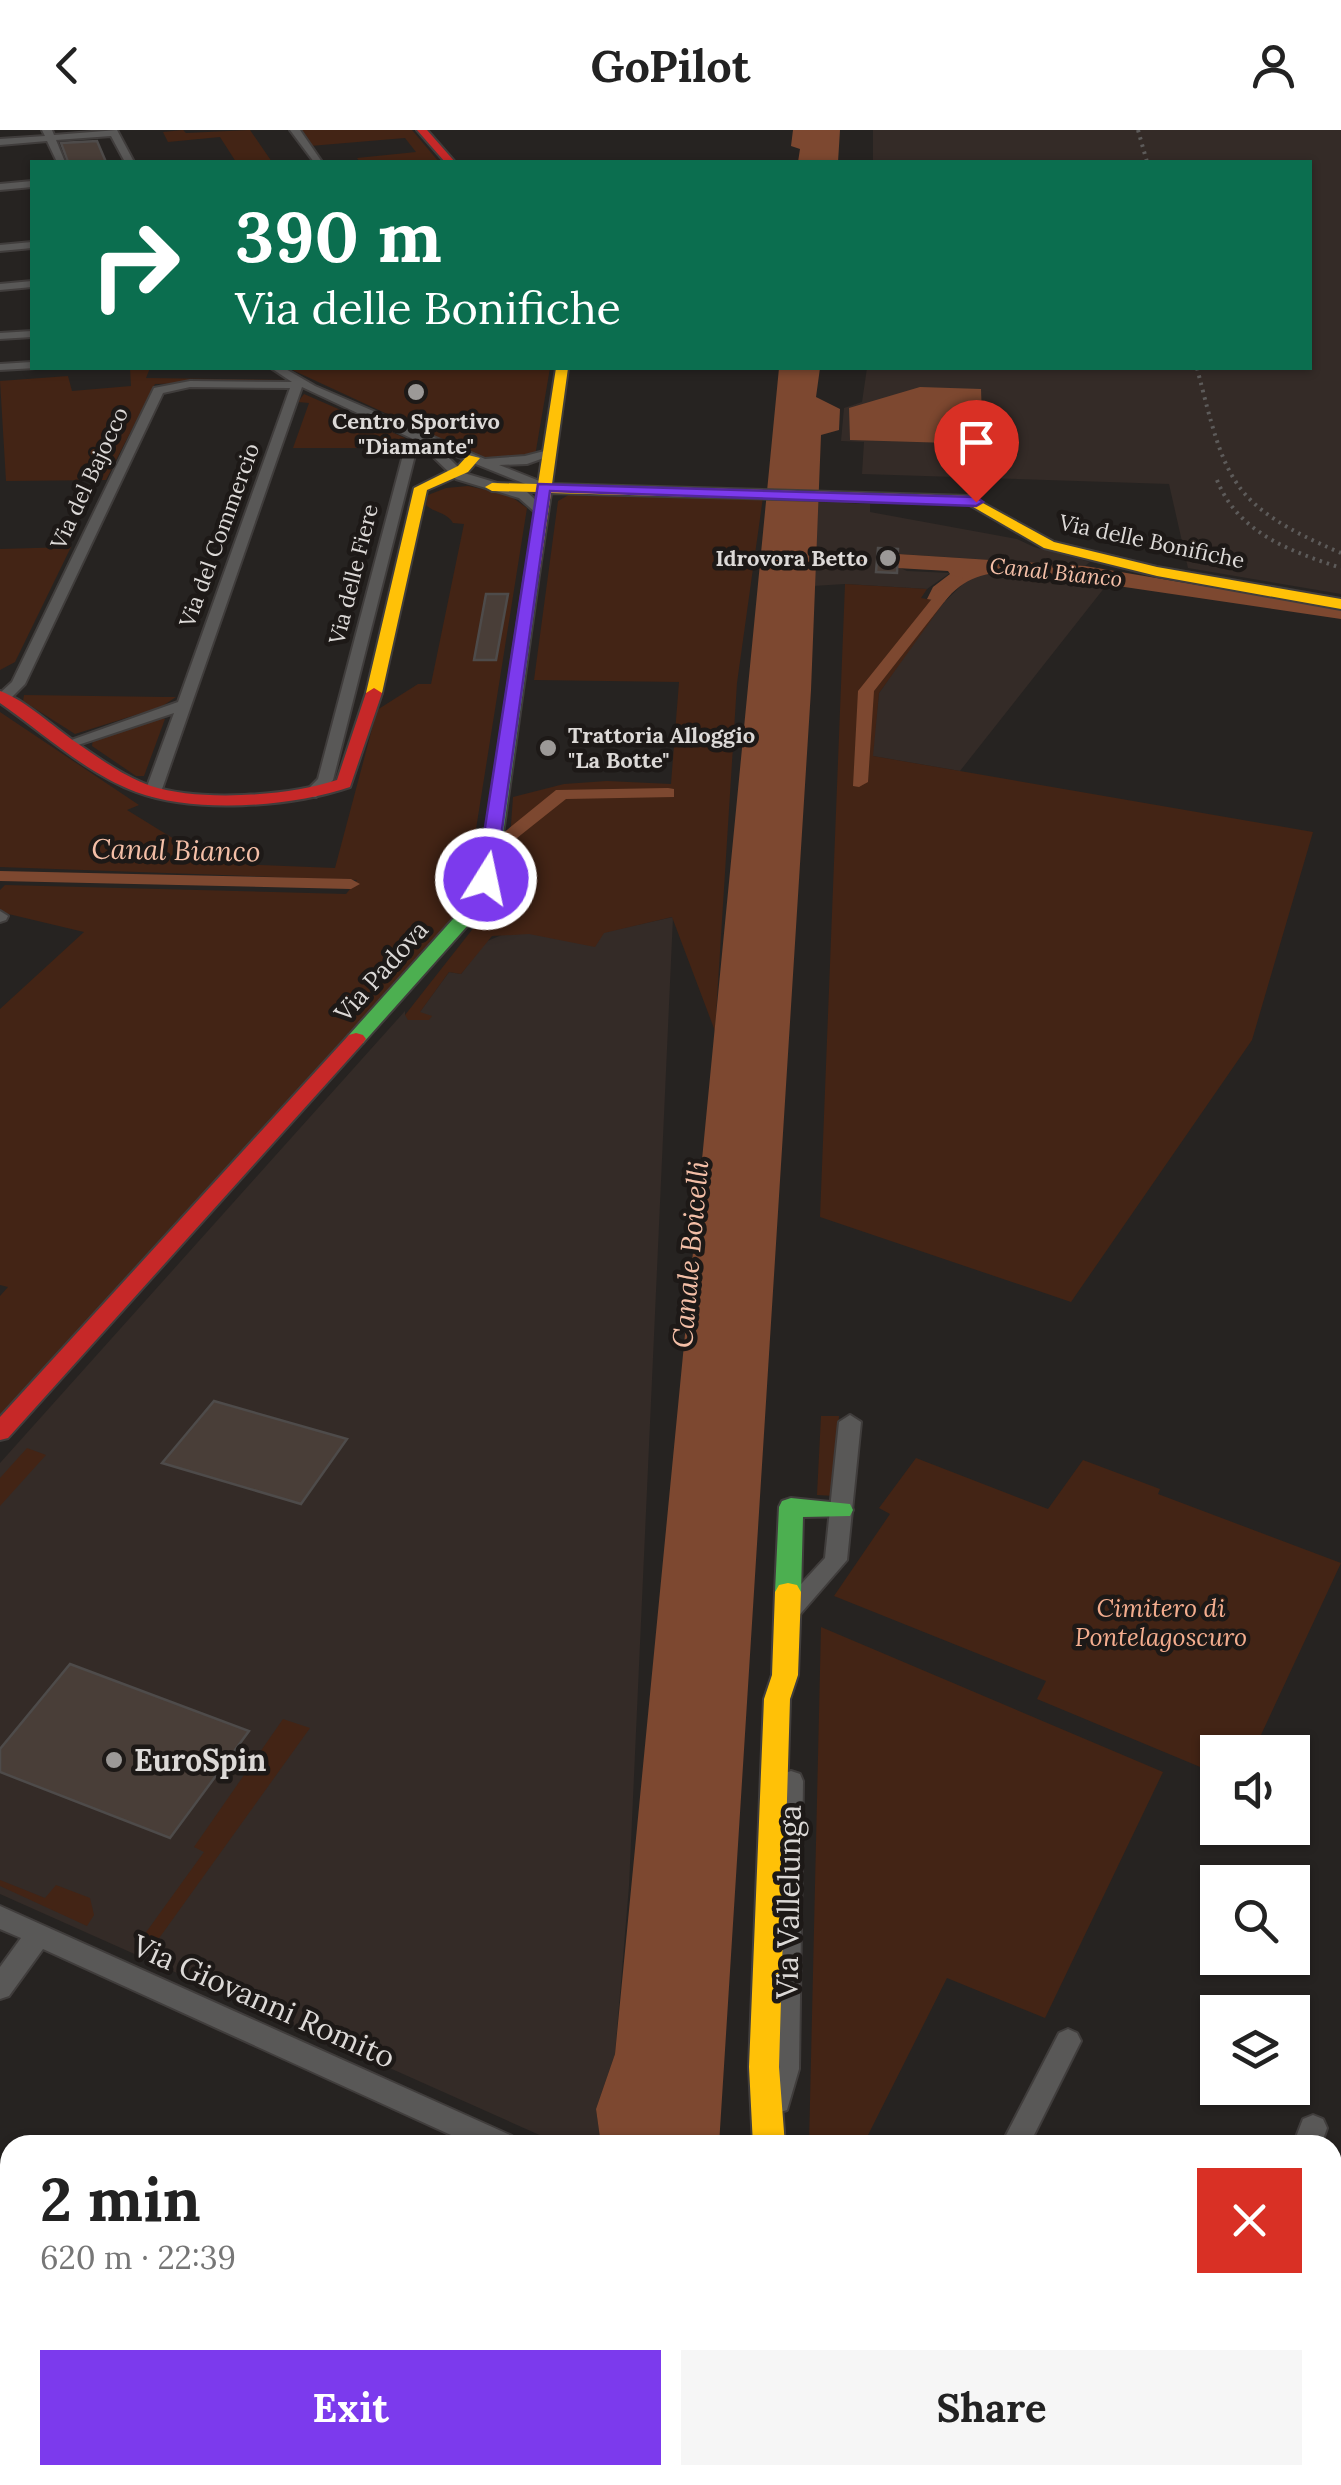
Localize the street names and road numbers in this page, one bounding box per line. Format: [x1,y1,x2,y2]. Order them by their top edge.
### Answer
street label: Via del Bajocco [43,402,134,555]
street label: Via del Commercio [172,439,265,632]
street label: Via delle Fiere [322,501,384,648]
street label: Via delle Bonifiche [1056,507,1247,574]
street label: Via Padova [327,914,435,1029]
street label: Via Vallelunga [767,1805,810,2000]
street label: Via Giovanni Romito [126,1926,401,2076]

